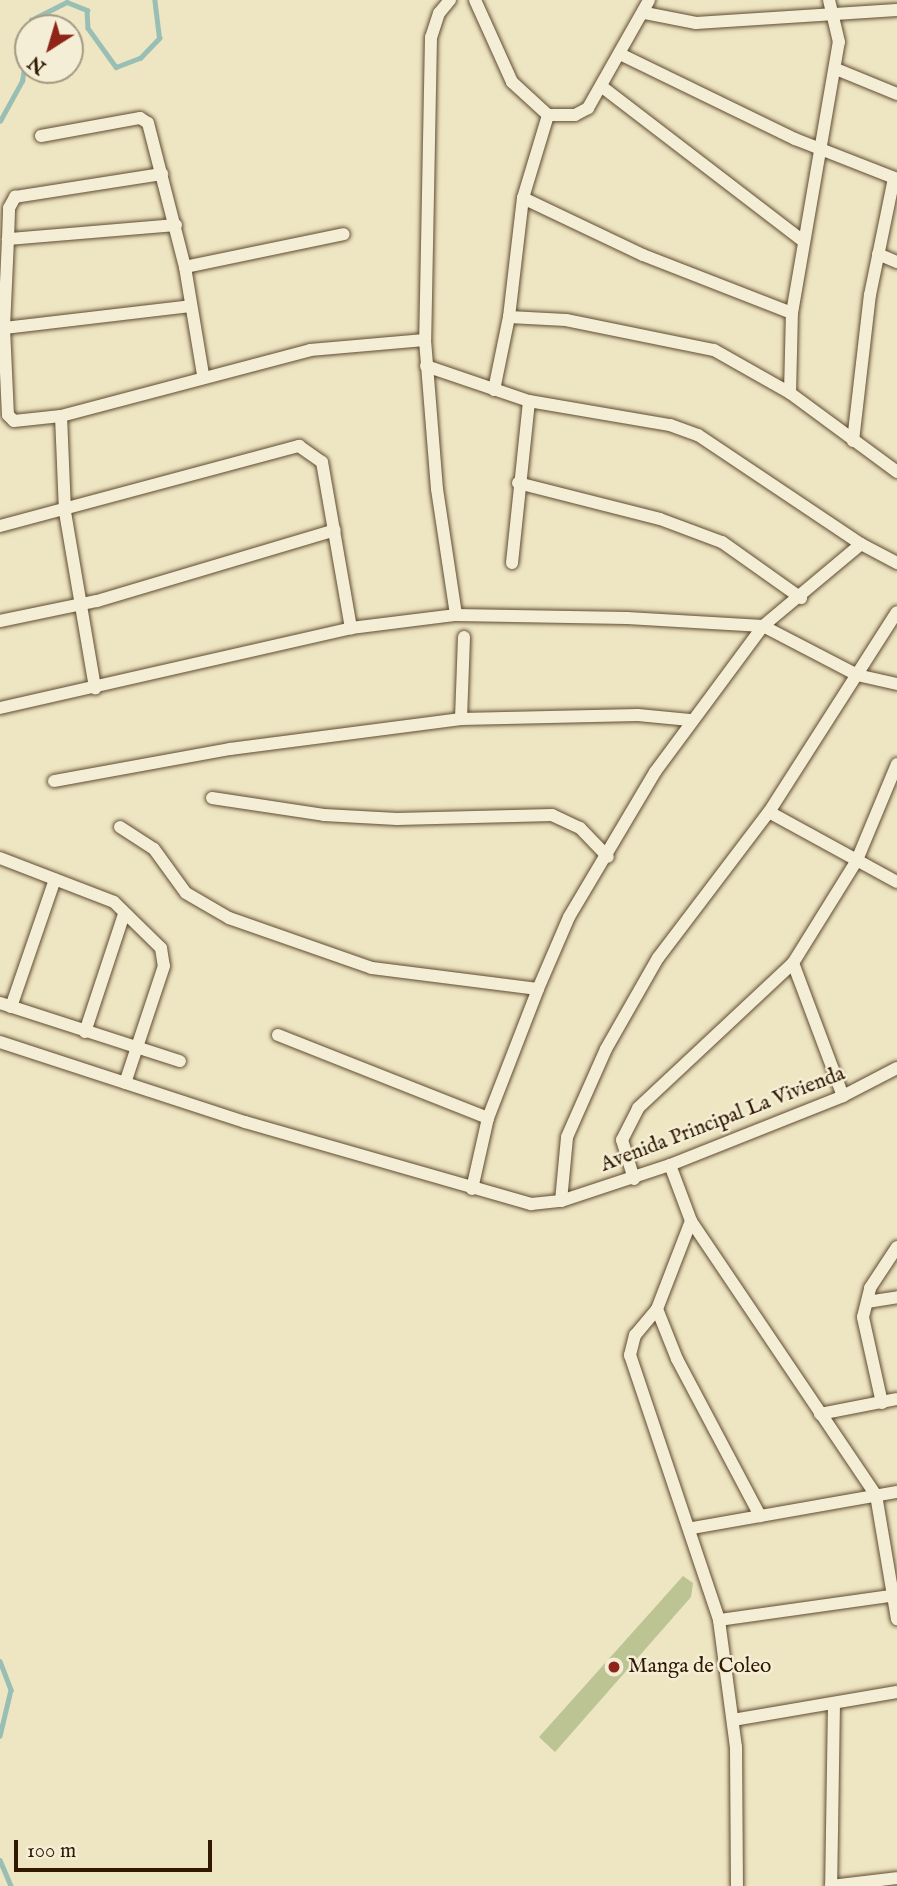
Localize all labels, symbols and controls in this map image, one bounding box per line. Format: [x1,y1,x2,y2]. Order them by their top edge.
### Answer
north arrow [14,14,84,84]
text: N [24,50,51,79]
street label: Avenida Principal La Vivienda [597,1062,849,1178]
place label: Manga de Coleo [628,1654,771,1680]
marker: Manga de Coleo [606,1659,622,1675]
scale bar [18,1826,215,1870]
text: 100 m [27,1838,76,1865]

